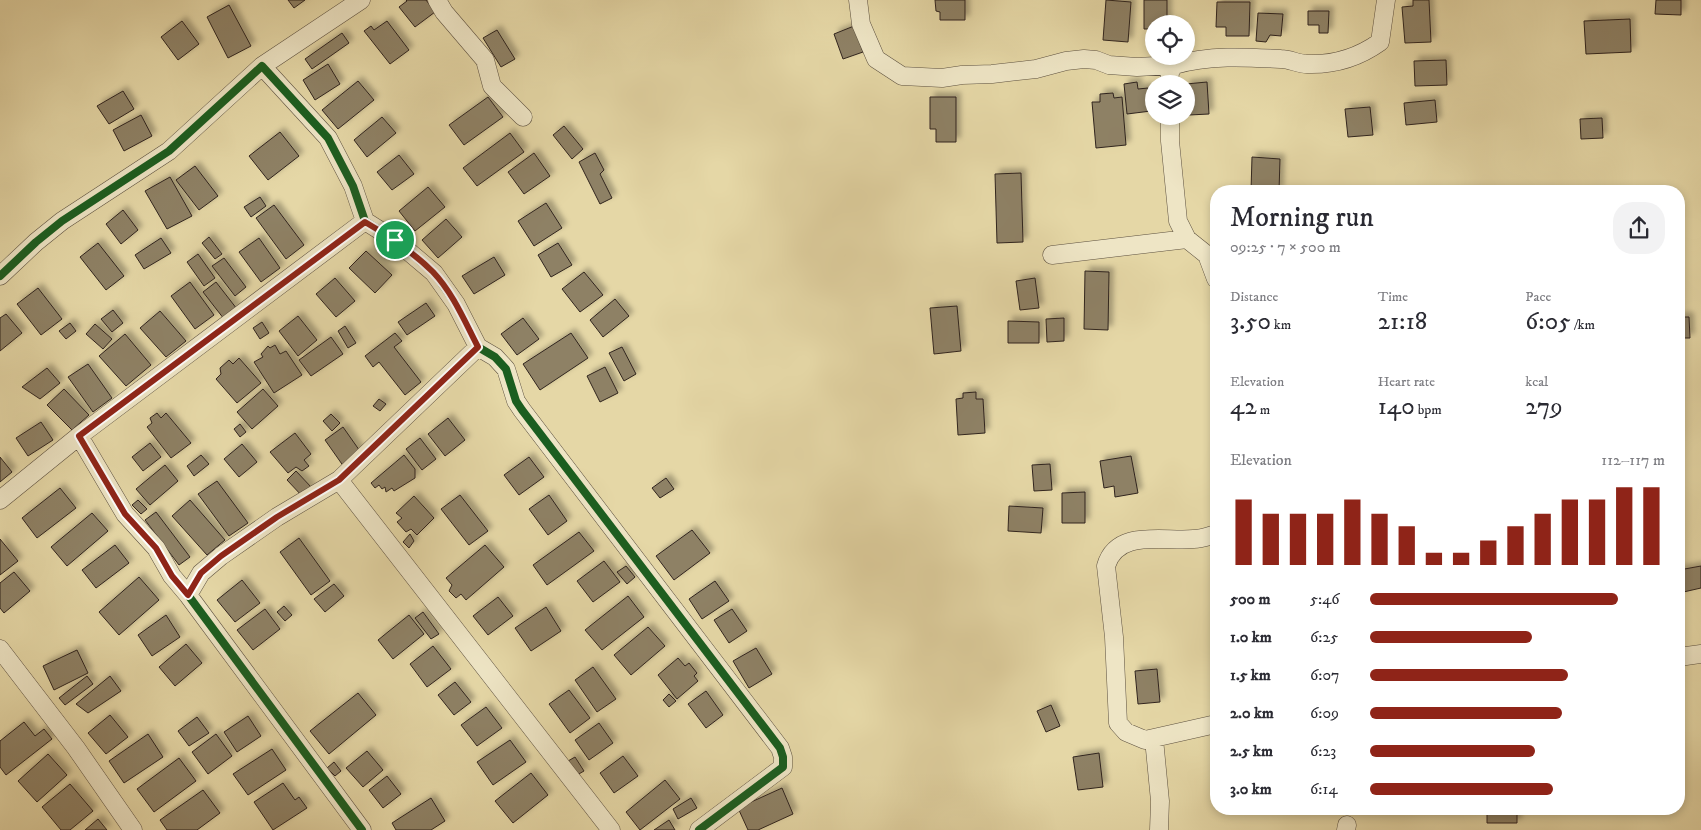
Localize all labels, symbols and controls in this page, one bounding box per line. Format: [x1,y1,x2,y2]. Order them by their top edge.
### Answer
map controls [1145,15,1195,125]
button: locate [1145,15,1195,65]
button: layers [1145,75,1195,125]
text: Morning run [1230,200,1374,235]
button: share [1613,202,1665,254]
pin [374,219,416,261]
icon: arrive [381,226,409,254]
text: 09:25 · 7 × 500 m [1230,237,1341,257]
text: Distance [1230,288,1278,306]
text: Time [1378,288,1408,306]
text: Pace [1525,288,1551,306]
text: 3.50 [1230,306,1271,337]
text: 21:18 [1378,306,1427,337]
text: 6:05 [1525,306,1571,337]
text: km [1271,316,1291,334]
text: /km [1571,316,1595,334]
text: Elevation [1230,373,1284,391]
text: Heart rate [1378,373,1435,391]
text: kcal [1525,373,1548,391]
text: 42 [1230,391,1257,422]
text: 140 [1378,391,1415,422]
text: 279 [1525,391,1563,422]
text: m [1257,401,1270,419]
text: bpm [1415,401,1442,419]
text: Elevation [1230,450,1292,470]
text: 112–117 m [1601,450,1665,470]
text: 500 m [1230,589,1271,609]
text: 5:46 [1310,589,1340,609]
text: 1.0 km [1230,627,1272,647]
text: 6:25 [1310,627,1338,647]
text: 1.5 km [1230,665,1271,685]
text: 6:07 [1310,665,1340,685]
text: 2.0 km [1230,703,1274,723]
text: 6:09 [1310,703,1339,723]
text: 2.5 km [1230,741,1273,761]
text: 6:23 [1310,741,1336,761]
text: 3.0 km [1230,779,1272,799]
text: 6:14 [1310,779,1338,799]

